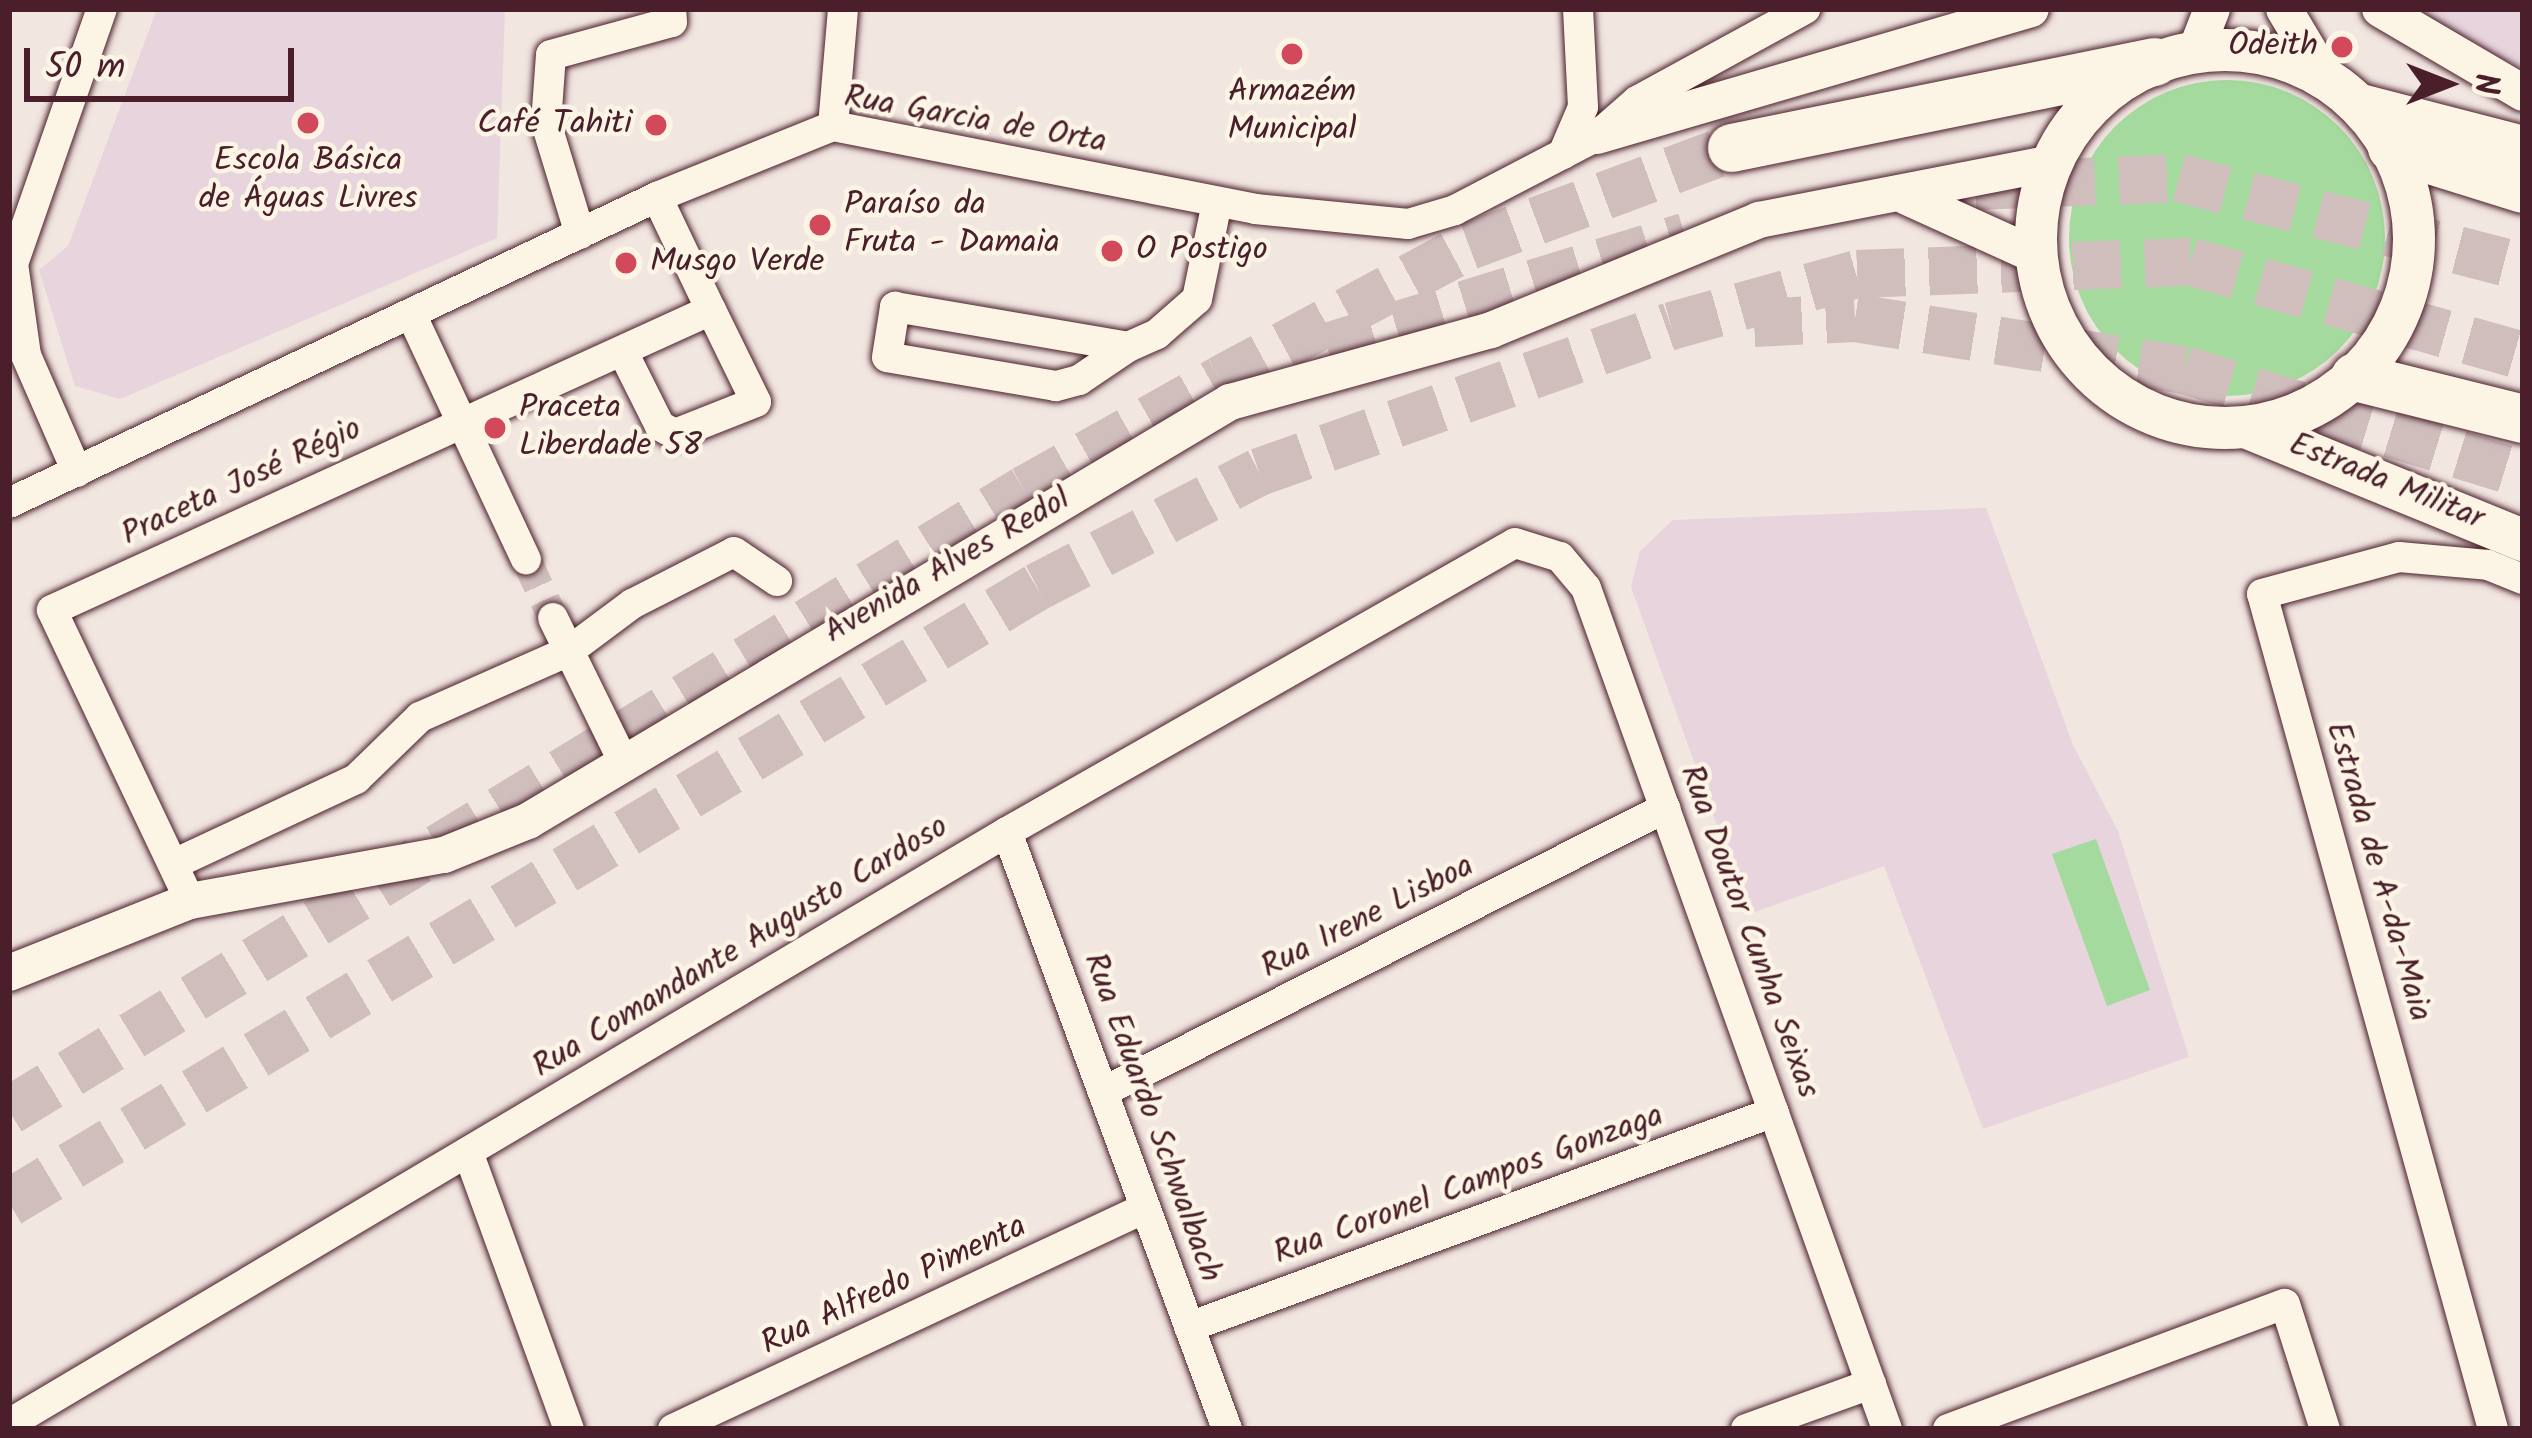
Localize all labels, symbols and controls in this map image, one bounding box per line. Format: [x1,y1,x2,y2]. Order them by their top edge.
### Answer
scale bar [30,24,300,98]
north arrow [2388,24,2508,144]
place label: Odeith [2228,27,2318,67]
marker: Odeith [2329,34,2355,60]
text: 50 m [45,40,125,97]
marker: Armazém Municipal [1279,41,1305,67]
place label: Armazém Municipal [1227,73,1357,151]
text: N [2458,74,2511,94]
street label: Rua Garcia de Orta [841,78,1109,164]
place label: Café Tahiti [477,105,632,145]
marker: Escola Básica de Águas Livres [295,110,321,136]
marker: Café Tahiti [643,112,669,138]
place label: Escola Básica de Águas Livres [199,142,417,220]
place label: Paraíso da Fruta - Damaia [844,186,1060,264]
marker: Paraíso da Fruta - Damaia [807,212,833,238]
place label: O Postigo [1136,231,1268,271]
marker: O Postigo [1099,238,1125,264]
place label: Musgo Verde [650,243,824,283]
marker: Musgo Verde [613,250,639,276]
place label: Praceta Liberdade 58 [519,389,702,467]
street label: Praceta José Régio [116,410,368,556]
marker: Praceta Liberdade 58 [482,415,508,441]
street label: Estrada Militar [2283,426,2489,540]
street label: Avenida Alves Redol [818,481,1078,653]
street label: Estrada de A-da-Maia [2315,718,2439,1026]
street label: Rua Doutor Cunha Seixas [1669,760,1827,1104]
street label: Rua Comandante Augusto Cardoso [526,808,956,1088]
street label: Rua Irene Lisboa [1255,847,1481,989]
street label: Rua Eduardo Schwalbach [1073,948,1229,1288]
street label: Rua Coronel Campos Gonzaga [1269,1097,1669,1275]
street label: Rua Alfredo Pimenta [755,1207,1033,1365]

